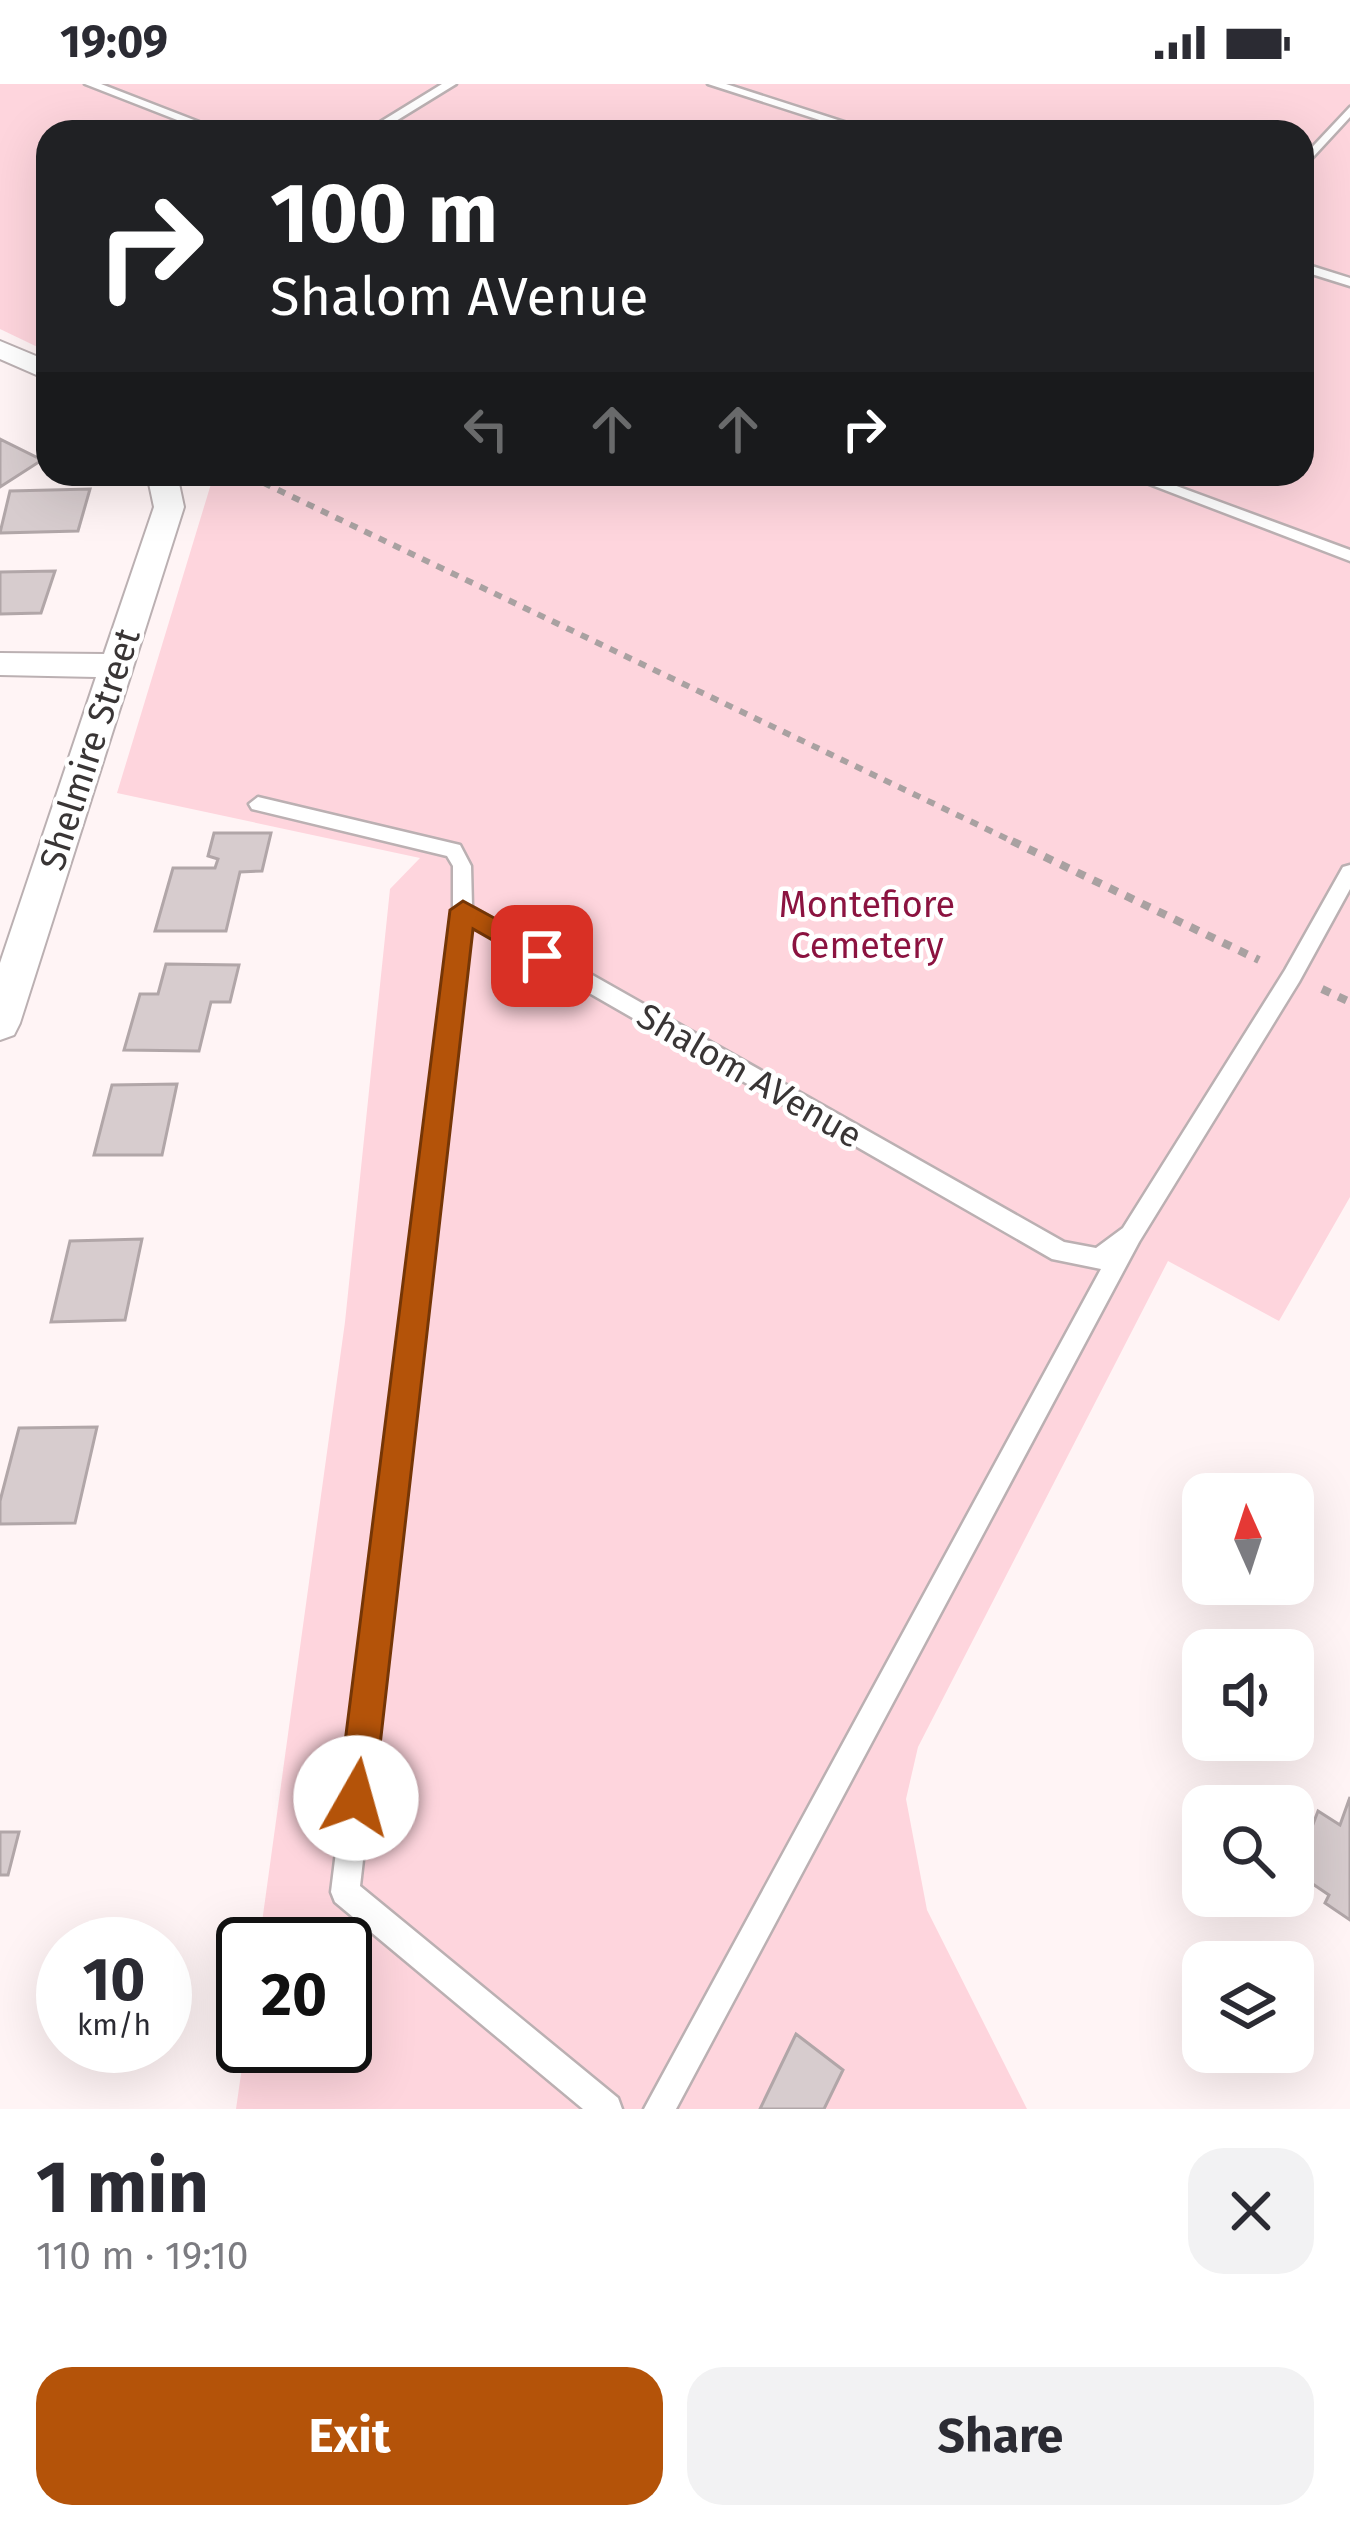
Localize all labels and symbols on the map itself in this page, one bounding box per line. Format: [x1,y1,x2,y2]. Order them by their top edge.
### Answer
street label: Shelmire Street [30,623,150,876]
park label: Montefiore Cemetery [779,883,955,968]
pin [491,905,593,1007]
street label: Shalom AVenue [629,994,870,1158]
north arrow [1182,1473,1314,1605]
position arrow [293,1735,419,1861]
speed limit sign: 20 [216,1917,372,2073]

